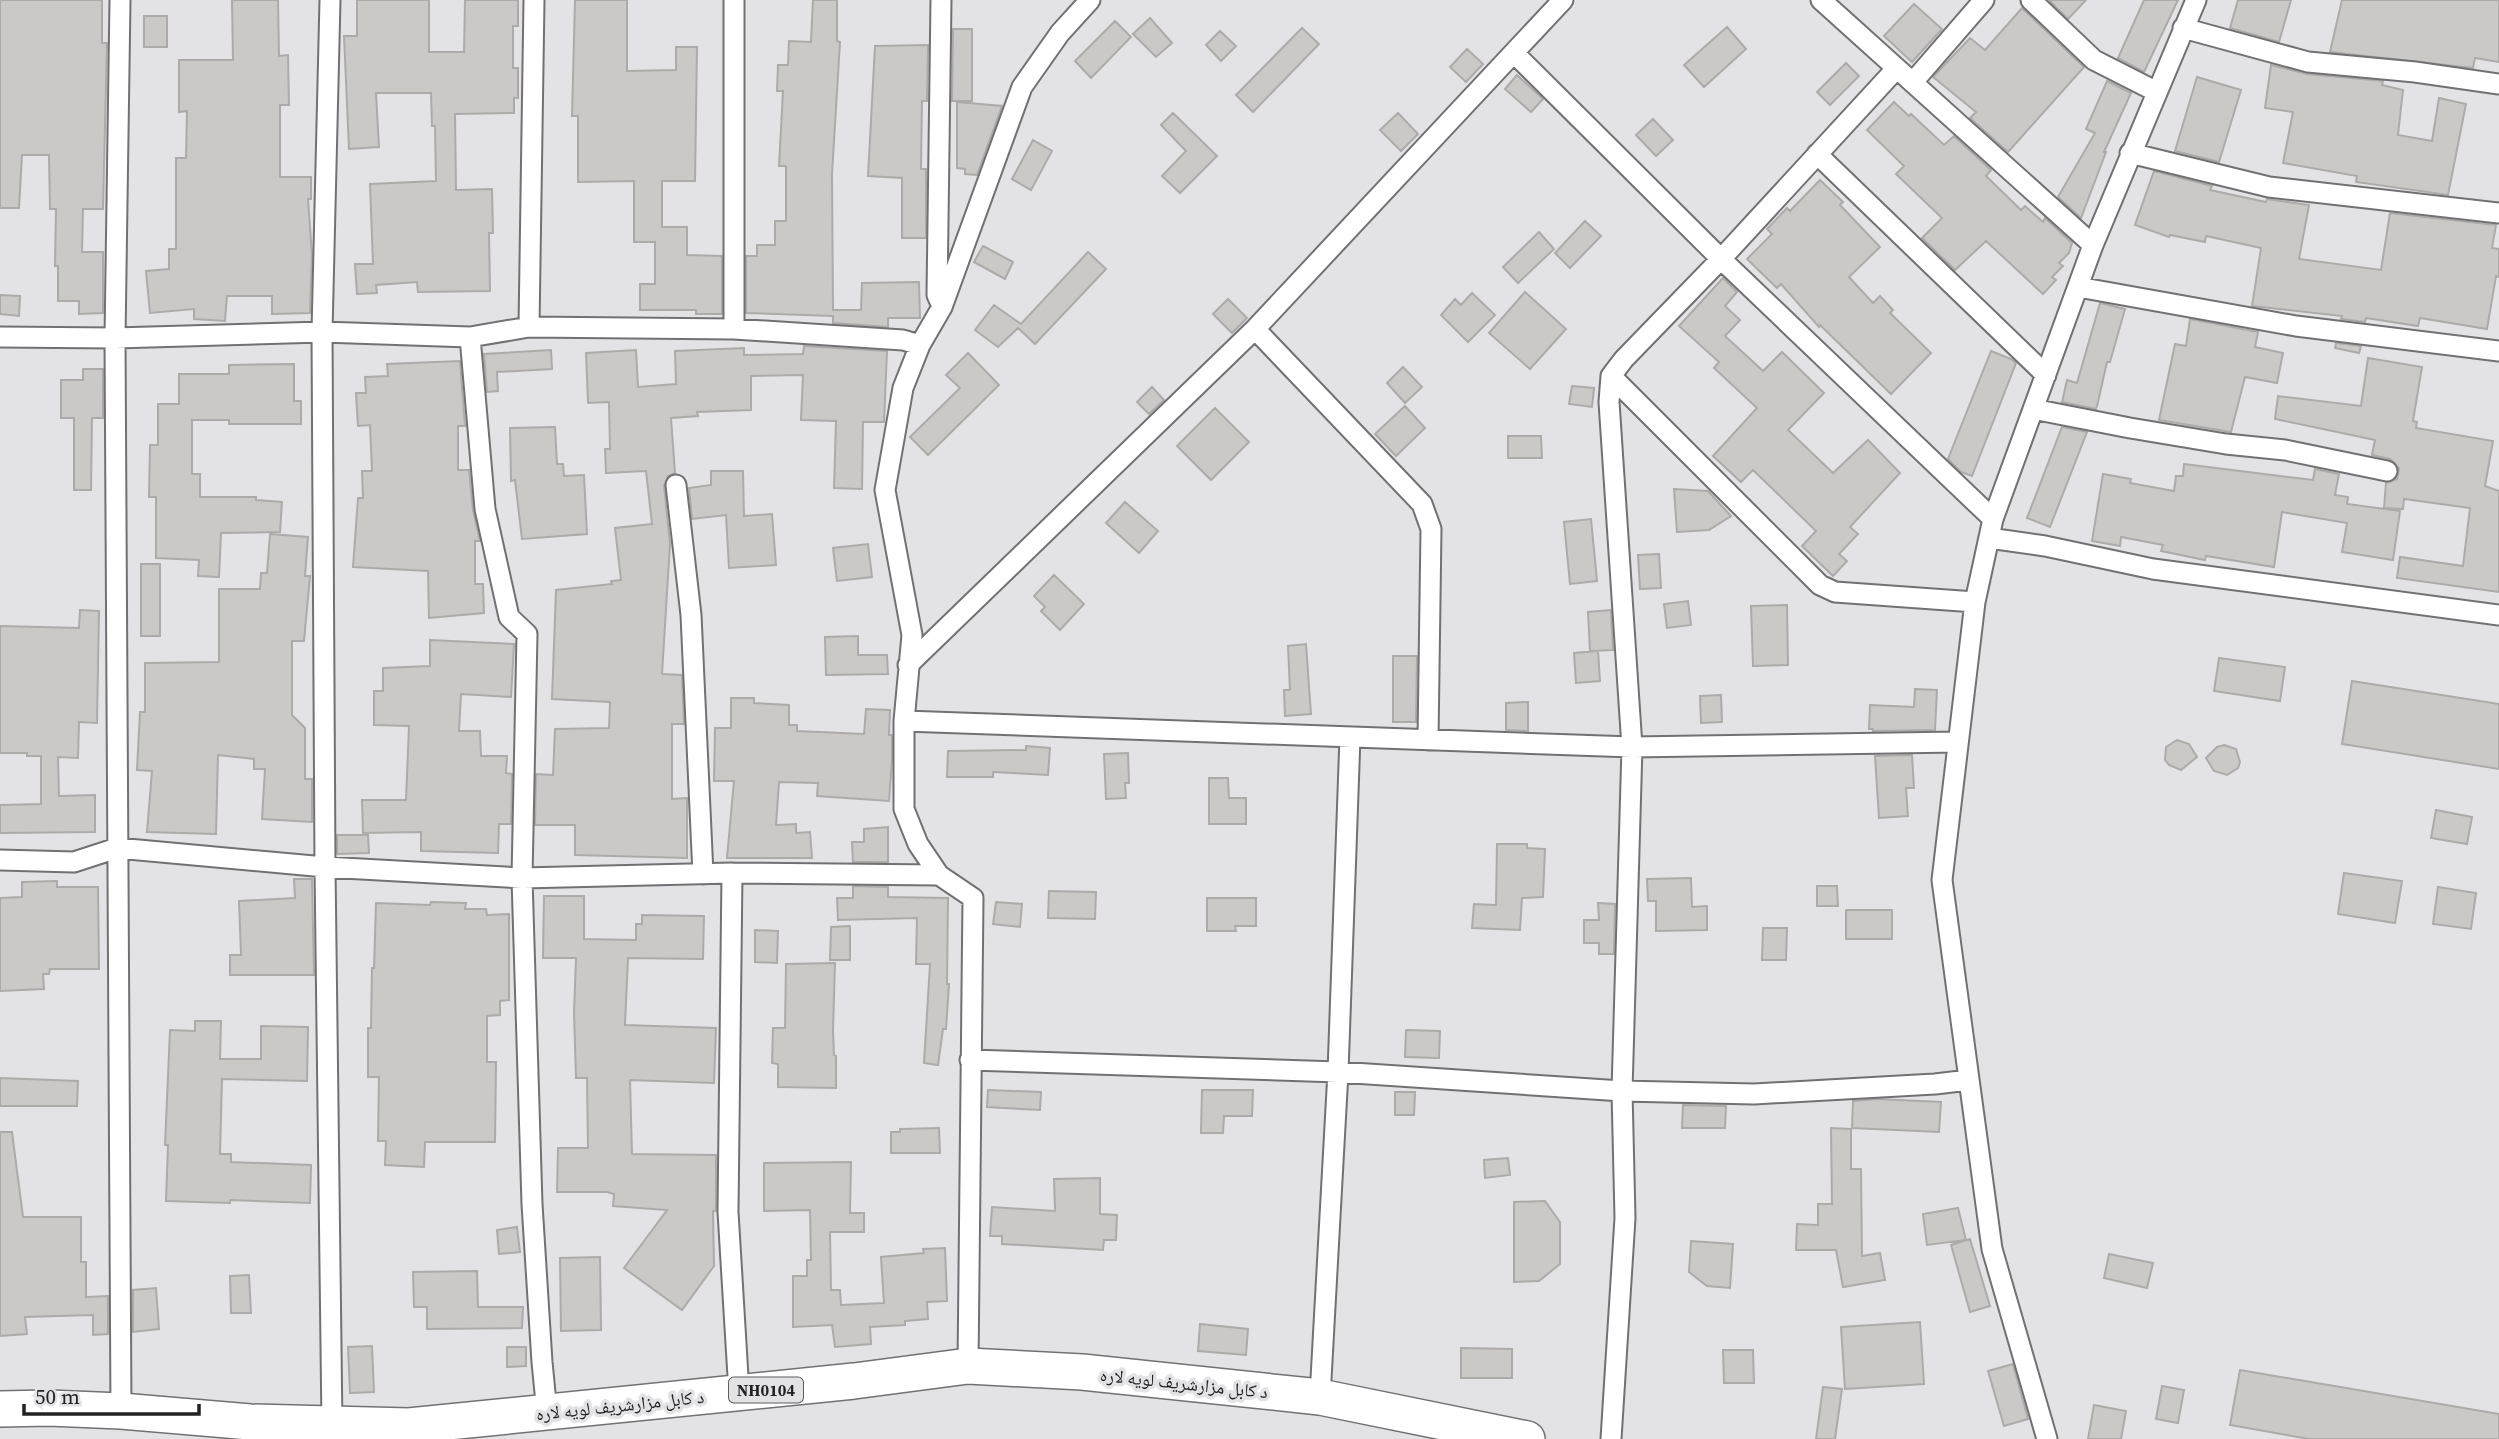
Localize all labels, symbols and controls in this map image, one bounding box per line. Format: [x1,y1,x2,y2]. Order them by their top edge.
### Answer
street label: د کابل مزارشریف لویه لاره [1099,1362,1269,1404]
scale bar [24,1372,200,1416]
road number: NH0104 [729,1378,803,1402]
text: 50 m [35,1382,80,1411]
street label: د کابل مزارشریف لویه لاره [535,1384,705,1426]

